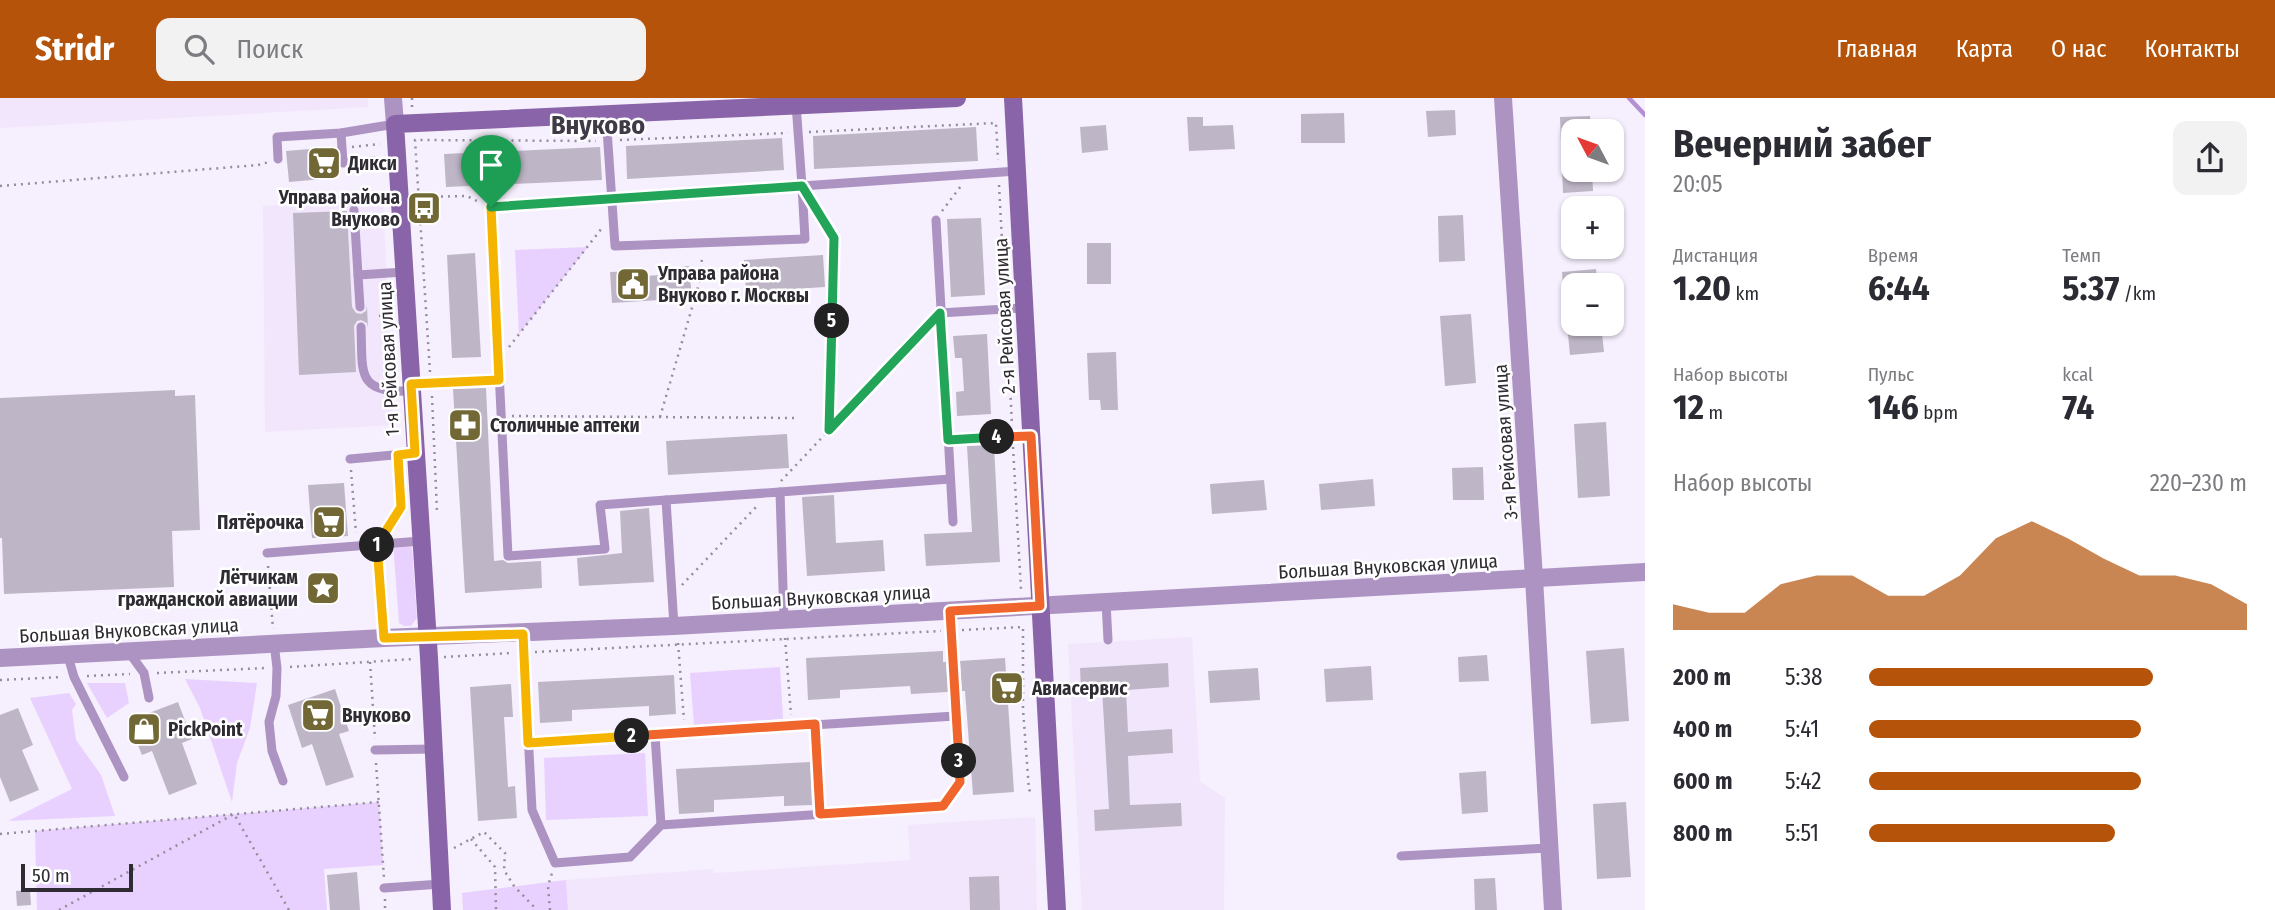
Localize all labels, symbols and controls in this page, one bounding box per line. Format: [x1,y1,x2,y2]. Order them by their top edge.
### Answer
search box [156,18,646,81]
text: Stridr [35,29,114,69]
icon: search [180,30,218,68]
text: Поиск [236,34,303,65]
text: Главная [1836,35,1918,63]
text: Карта [1956,35,2013,63]
text: О нас [2051,35,2106,63]
text: Контакты [2144,35,2240,63]
district label: Внуково [551,110,645,141]
north arrow [1561,119,1624,182]
map controls [1561,119,1624,336]
text: Вечерний забег [1673,121,1931,167]
button: share [2173,121,2247,195]
pin [461,135,521,207]
supermarket icon: Дикси [305,144,343,182]
icon: arrive [472,146,510,184]
place label: Дикси [347,152,397,175]
text: 20:05 [1673,170,1723,198]
place label: Управа района Внуково [278,186,400,231]
bus stop icon: Управа района Внуково [405,189,443,227]
button: + [1561,196,1624,259]
street label: 2-я Рейсовая улица [989,238,1020,394]
text: Дистанция [1673,244,1758,267]
text: Время [1868,244,1919,267]
text: Темп [2062,244,2101,267]
place label: Управа района Внуково г. Москвы [657,262,809,307]
public building icon: Управа района Внуково г. Москвы [614,265,652,303]
text: 1.20 [1673,267,1731,309]
text: 6:44 [1868,267,1930,309]
text: 5:37 [2062,267,2119,309]
button: − [1561,273,1624,336]
street label: 1-я Рейсовая улица [373,281,404,437]
text: km [1731,282,1759,305]
text: /km [2119,282,2156,305]
pin: 5 [814,304,850,339]
text: 5 [827,309,836,332]
street label: 3-я Рейсовая улица [1489,363,1522,521]
text: Набор высоты [1673,363,1788,386]
text: Пульс [1868,363,1914,386]
text: kcal [2062,363,2093,386]
text: 12 [1673,386,1704,428]
text: 146 [1868,386,1919,428]
text: 74 [2062,386,2094,428]
text: m [1704,401,1723,424]
text: bpm [1919,401,1958,424]
pharmacy icon: Столичные аптеки [446,406,484,444]
place label: Столичные аптеки [490,414,640,437]
pin: 4 [979,420,1014,454]
text: 4 [992,425,1001,448]
text: Набор высоты [1673,469,1812,497]
text: 220–230 m [2150,469,2247,497]
supermarket icon: Пятёрочка [310,503,348,541]
place label: Пятёрочка [217,511,304,534]
pin: 1 [360,528,394,562]
text: 1 [372,533,381,556]
street label: Большая Внуковская улица [1278,549,1498,584]
place label: Лётчикам гражданской авиации [118,566,298,611]
place icon: Лётчикам гражданской авиации [304,569,342,607]
street label: Большая Внуковская улица [711,580,931,615]
street label: Большая Внуковская улица [19,613,239,648]
text: 200 m [1673,663,1731,691]
text: 5:38 [1785,663,1823,691]
supermarket icon: Авиасервис [988,669,1026,707]
place label: Авиасервис [1031,677,1128,700]
supermarket icon: Внуково [299,696,337,734]
place label: Внуково [342,704,411,727]
shop icon: PickPoint [125,710,163,748]
text: 400 m [1673,715,1732,743]
text: 5:41 [1785,715,1819,743]
place label: PickPoint [168,718,243,741]
pin: 2 [614,718,650,754]
text: 2 [627,724,636,747]
pin: 3 [942,744,976,778]
text: 3 [954,749,963,772]
text: 600 m [1673,767,1732,795]
text: 5:42 [1785,767,1821,795]
text: 800 m [1673,819,1733,847]
text: 5:51 [1785,819,1819,847]
scale bar [21,861,133,893]
text: 50 m [32,864,70,887]

